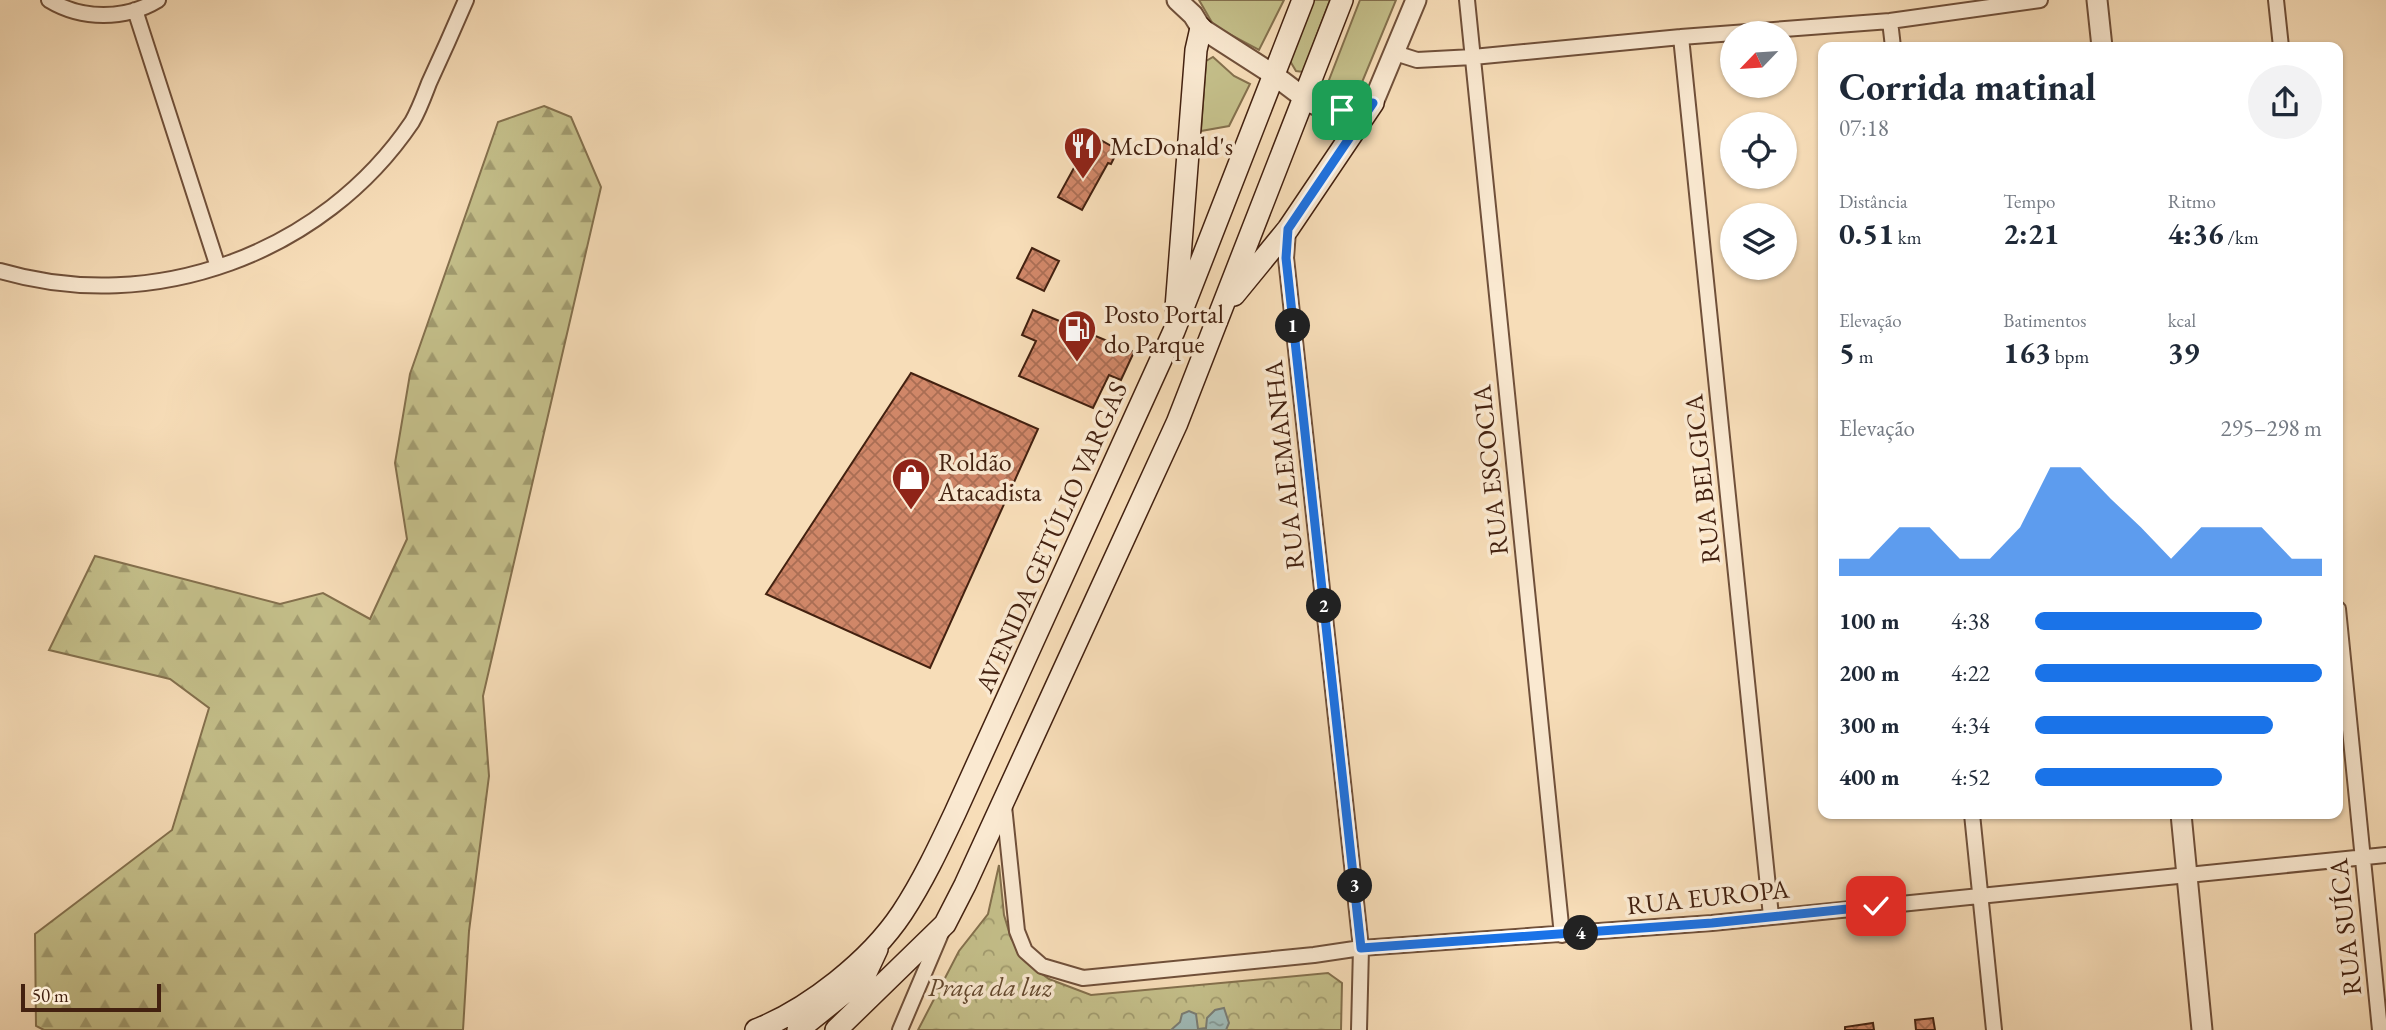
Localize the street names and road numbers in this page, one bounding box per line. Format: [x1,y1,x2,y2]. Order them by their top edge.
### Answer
street label: RUA ALEMANHA [1256,358,1312,571]
street label: AVENIDA GETÚLIO VARGAS [967,376,1135,699]
street label: RUA ESCOCIA [1464,382,1516,557]
street label: RUA BELGICA [1676,392,1728,565]
street label: RUA SUÍCA [2321,856,2369,997]
street label: RUA EUROPA [1625,871,1792,922]

